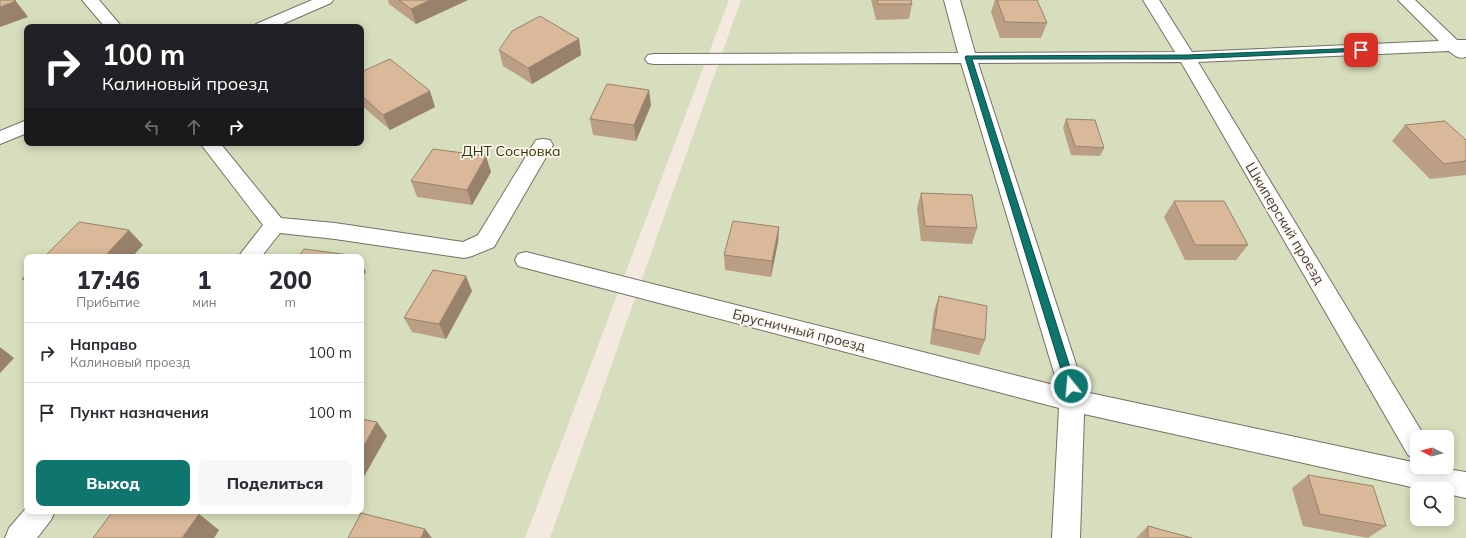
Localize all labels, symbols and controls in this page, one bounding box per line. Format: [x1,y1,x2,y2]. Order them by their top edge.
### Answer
pin [1344,33,1378,67]
text: 100 m [102,37,185,72]
icon: arrive [1350,39,1372,61]
icon: right [36,40,88,92]
text: Калиновый проезд [102,72,269,95]
icon: left [141,116,163,138]
icon: ahead [183,116,205,138]
icon: right [225,116,247,138]
park label: ДНТ Сосновка [461,142,561,160]
street label: Шкиперский проезд [1241,159,1329,288]
text: 17:46 [76,265,140,295]
text: 1 [197,265,212,295]
text: 200 [269,265,312,295]
text: Прибытие [76,294,140,310]
text: мин [192,294,216,310]
text: m [285,294,296,310]
street label: Брусничный проезд [731,305,868,355]
text: Направо [70,335,137,354]
icon: right [36,342,58,364]
text: 100 m [308,343,352,362]
text: Калиновый проезд [70,354,190,370]
position arrow [1050,365,1092,407]
icon: arrive [36,402,58,424]
text: Пункт назначения [70,403,209,422]
text: 100 m [308,403,352,422]
north arrow [1410,430,1454,474]
map controls [1410,430,1454,526]
button: Выход [36,460,190,506]
button: Поделиться [198,460,352,506]
button: search [1410,482,1454,526]

